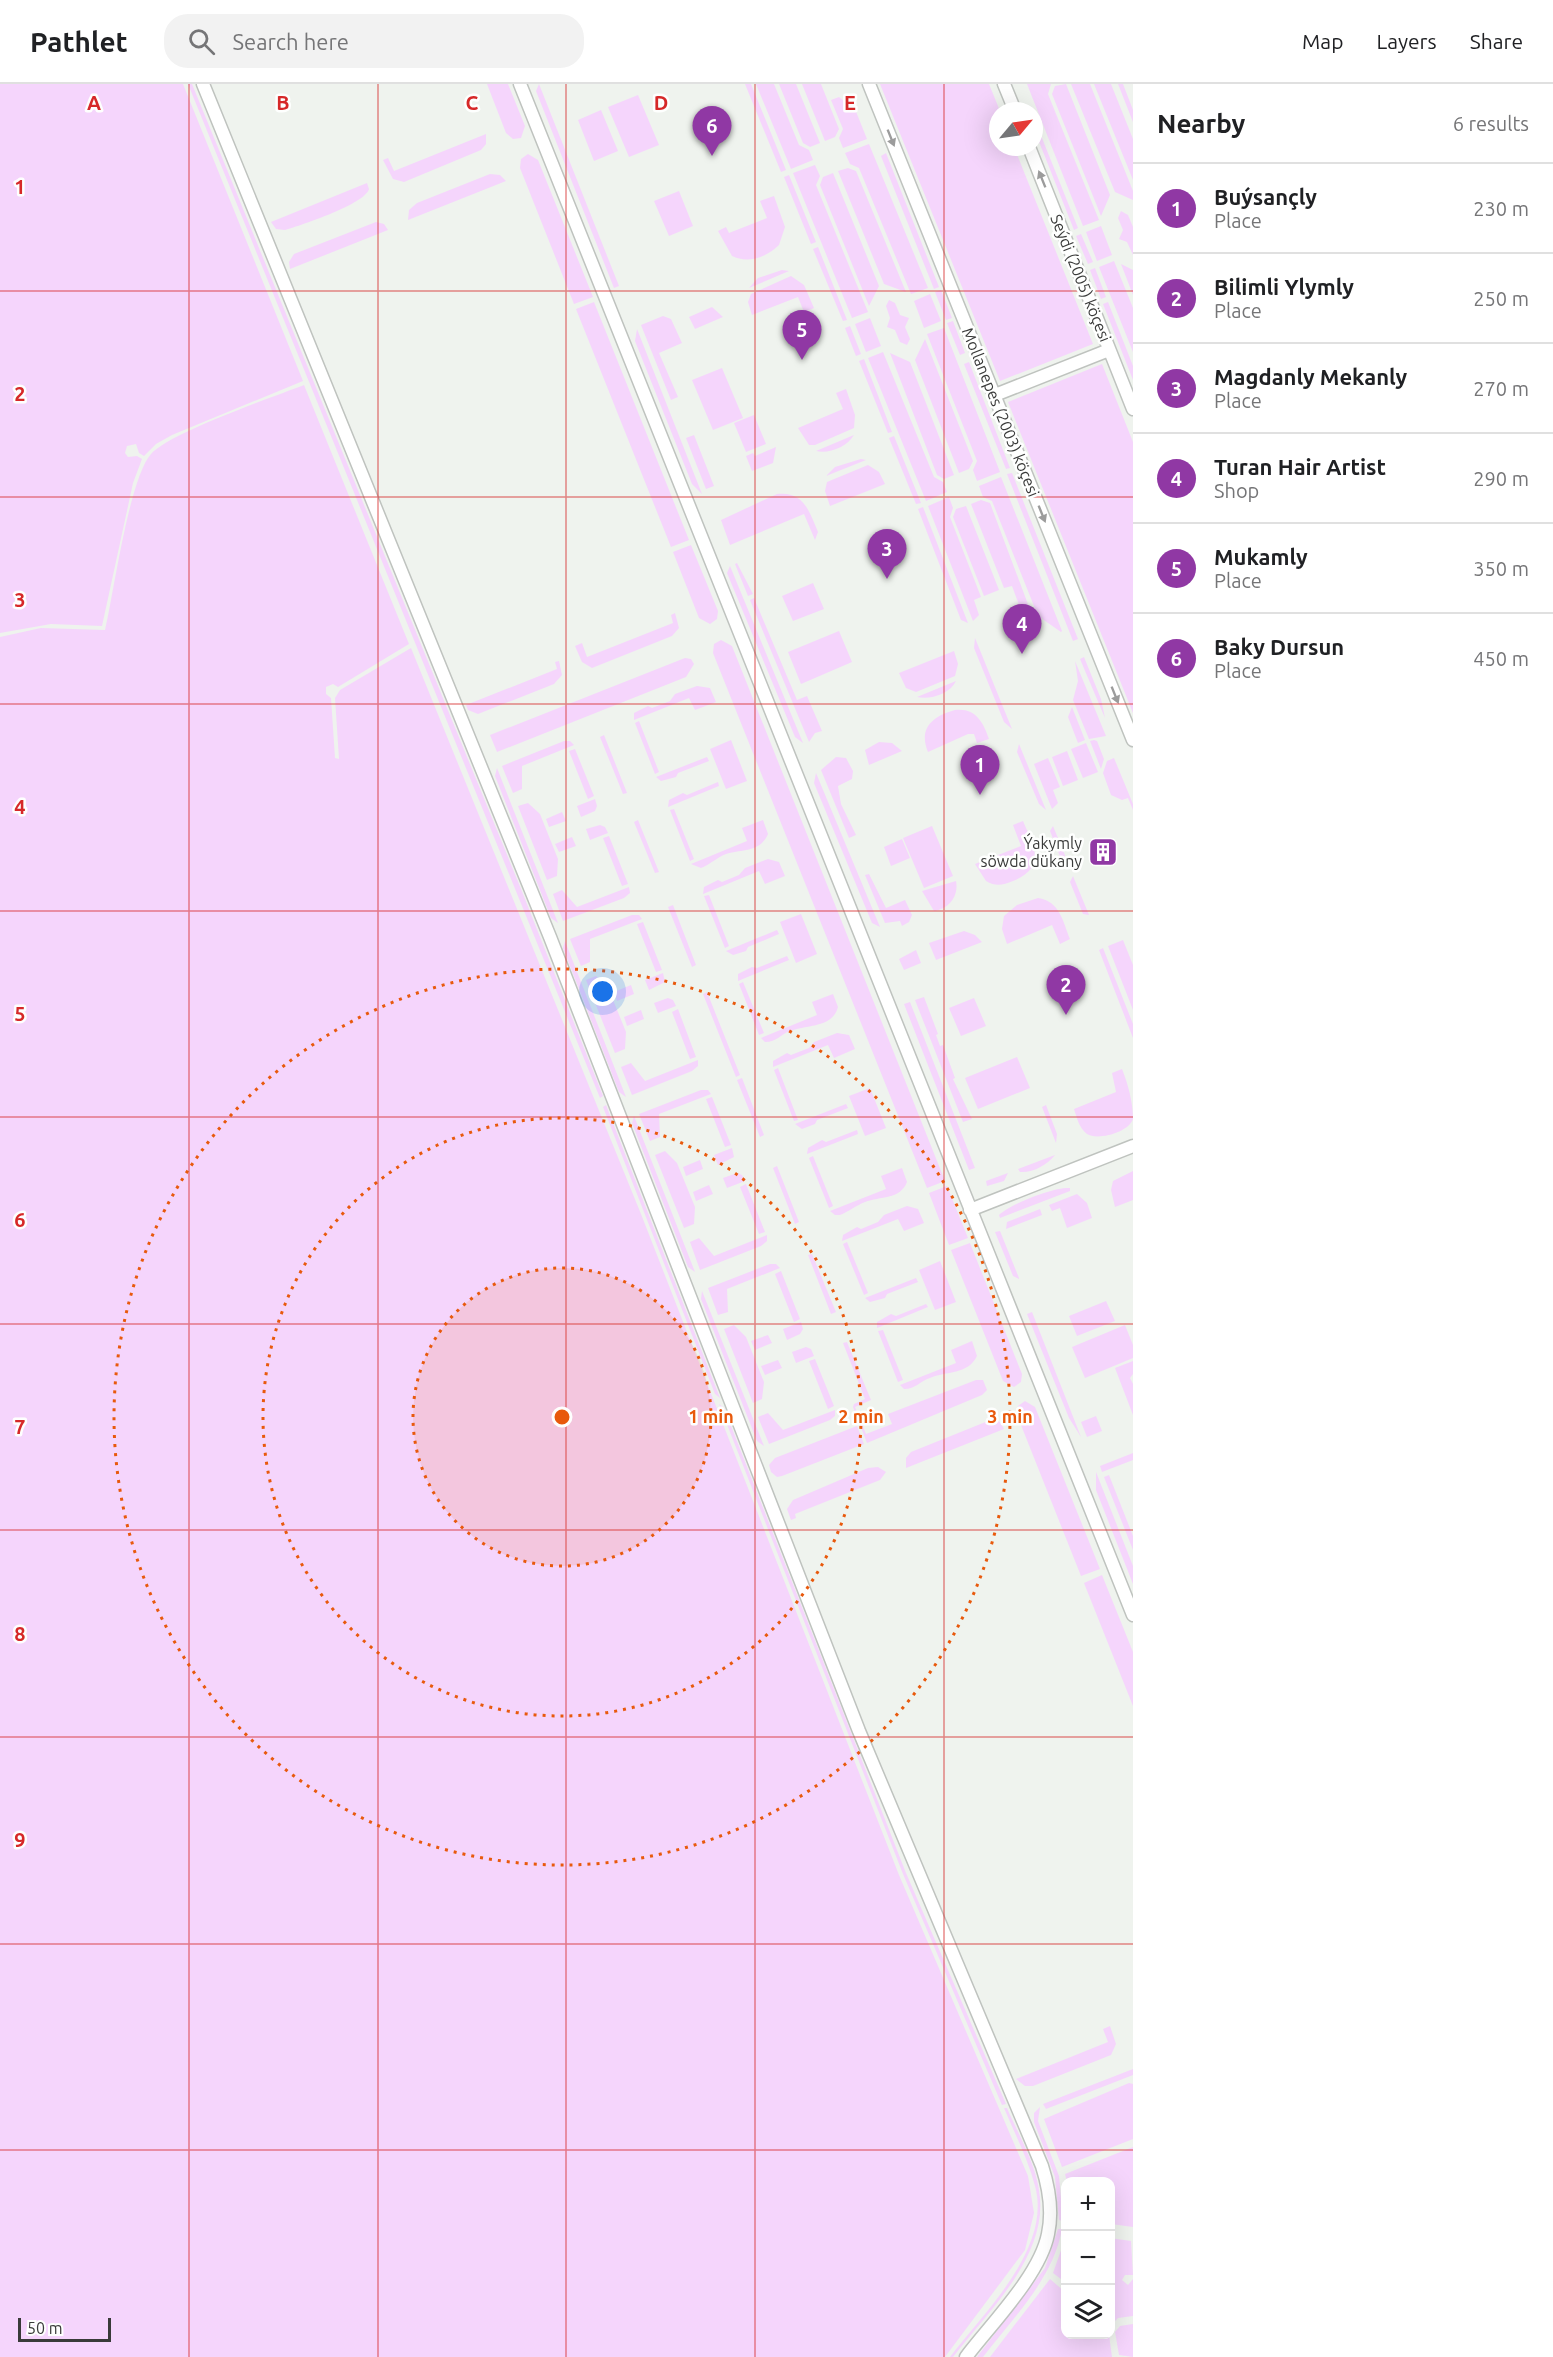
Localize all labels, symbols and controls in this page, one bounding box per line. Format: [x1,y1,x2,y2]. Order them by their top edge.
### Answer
search box [164,14,584,68]
icon: search [185,25,218,58]
text: Pathlet [30,26,128,57]
text: Search here [233,29,349,54]
text: Map [1302,29,1343,53]
text: Layers [1376,29,1437,53]
text: Share [1470,29,1523,53]
text: A [87,91,101,114]
text: B [276,91,290,114]
text: C [466,91,479,114]
text: D [654,91,668,114]
text: E [844,91,856,114]
north arrow [989,102,1043,156]
pin: 6 [692,106,732,156]
text: Nearby [1157,109,1245,138]
text: 6 results [1453,112,1529,135]
one-way arrow [886,130,896,148]
one-way arrow [1036,169,1046,187]
text: 1 [14,175,26,198]
text: Buýsançly [1214,184,1317,209]
text: 1 [1171,197,1182,220]
text: 230 m [1473,197,1529,220]
text: Place [1214,209,1262,232]
street label: Seýdi (2005) köçesi [1046,212,1115,345]
text: Bilimli Ylymly [1214,274,1354,299]
text: 2 [1171,287,1182,310]
text: 250 m [1473,287,1529,310]
text: Place [1214,299,1262,322]
pin: 5 [782,310,822,360]
street label: Mollanepes (2003) köçesi [958,325,1043,500]
text: Magdanly Mekanly [1214,364,1407,389]
text: 3 [1171,377,1182,400]
text: 270 m [1473,377,1529,400]
text: 2 [14,382,26,405]
text: Place [1214,389,1262,412]
text: Turan Hair Artist [1214,454,1386,479]
text: 4 [1171,467,1182,490]
text: 290 m [1473,467,1529,490]
text: Shop [1214,479,1259,502]
one-way arrow [1038,505,1048,523]
pin: 3 [868,530,906,579]
text: Mukamly [1214,544,1308,569]
text: 5 [1171,557,1182,580]
text: 350 m [1473,557,1529,580]
text: Place [1214,569,1262,592]
text: 3 [14,588,26,611]
pin: 4 [1002,604,1042,654]
text: Baky Dursun [1214,634,1344,659]
text: 6 [1171,647,1182,670]
text: 450 m [1473,647,1529,670]
text: Place [1214,659,1262,682]
one-way arrow [1111,686,1120,704]
pin: 1 [960,746,1000,795]
text: 4 [14,795,26,818]
place label: Ýakymly söwda dükany [981,832,1082,870]
building icon: Ýakymly söwda dükany [1087,836,1119,868]
pin: 2 [1046,966,1086,1015]
your location [588,977,617,1006]
text: 5 [14,1002,26,1025]
text: 6 [14,1208,26,1231]
text: 1 min [688,1406,734,1426]
text: 2 min [838,1406,884,1426]
text: 3 min [987,1406,1033,1426]
centre of rings [552,1407,572,1427]
text: 7 [14,1415,26,1438]
text: 8 [14,1622,26,1645]
text: 9 [14,1828,26,1851]
map controls [1061,2177,1115,2339]
button: + [1061,2177,1115,2231]
button: − [1061,2231,1115,2285]
button: layers [1061,2285,1115,2339]
scale bar [18,2315,111,2342]
text: 50 m [27,2319,63,2337]

